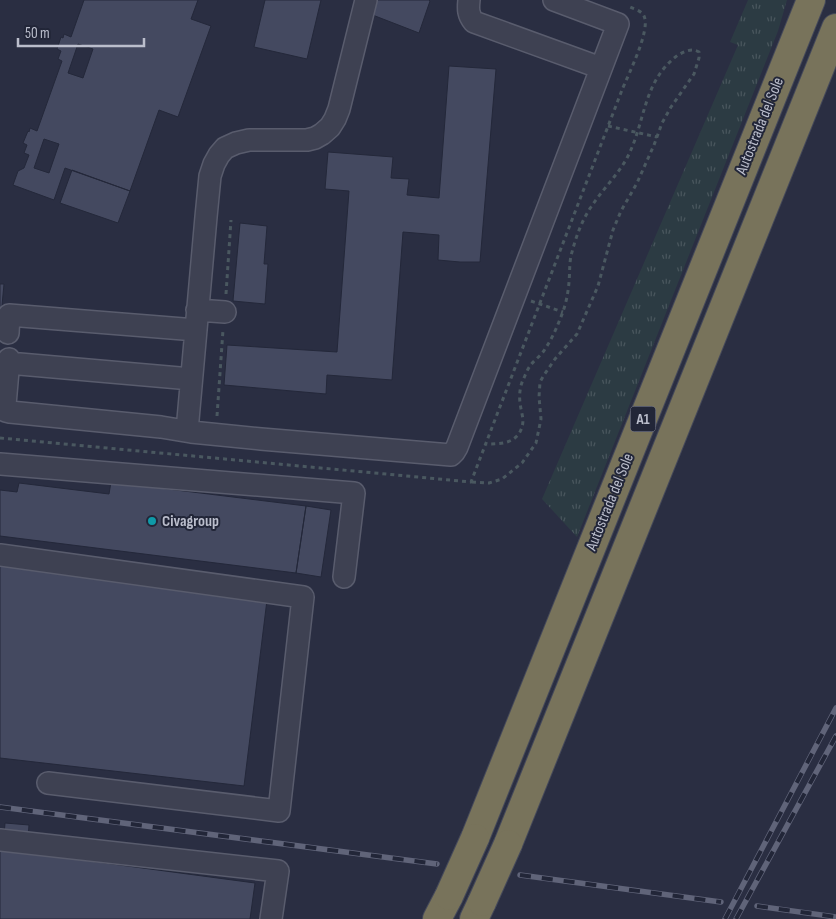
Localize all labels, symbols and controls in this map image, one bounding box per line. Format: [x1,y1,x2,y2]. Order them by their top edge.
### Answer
scale bar [18,15,144,47]
text: 50 m [25,24,50,43]
street label: Autostrada del Sole [732,75,788,178]
road number: A1 [630,406,656,432]
street label: Autostrada del Sole [582,451,638,554]
place label: Civagroup [162,512,219,531]
marker: Civagroup [146,515,158,527]

